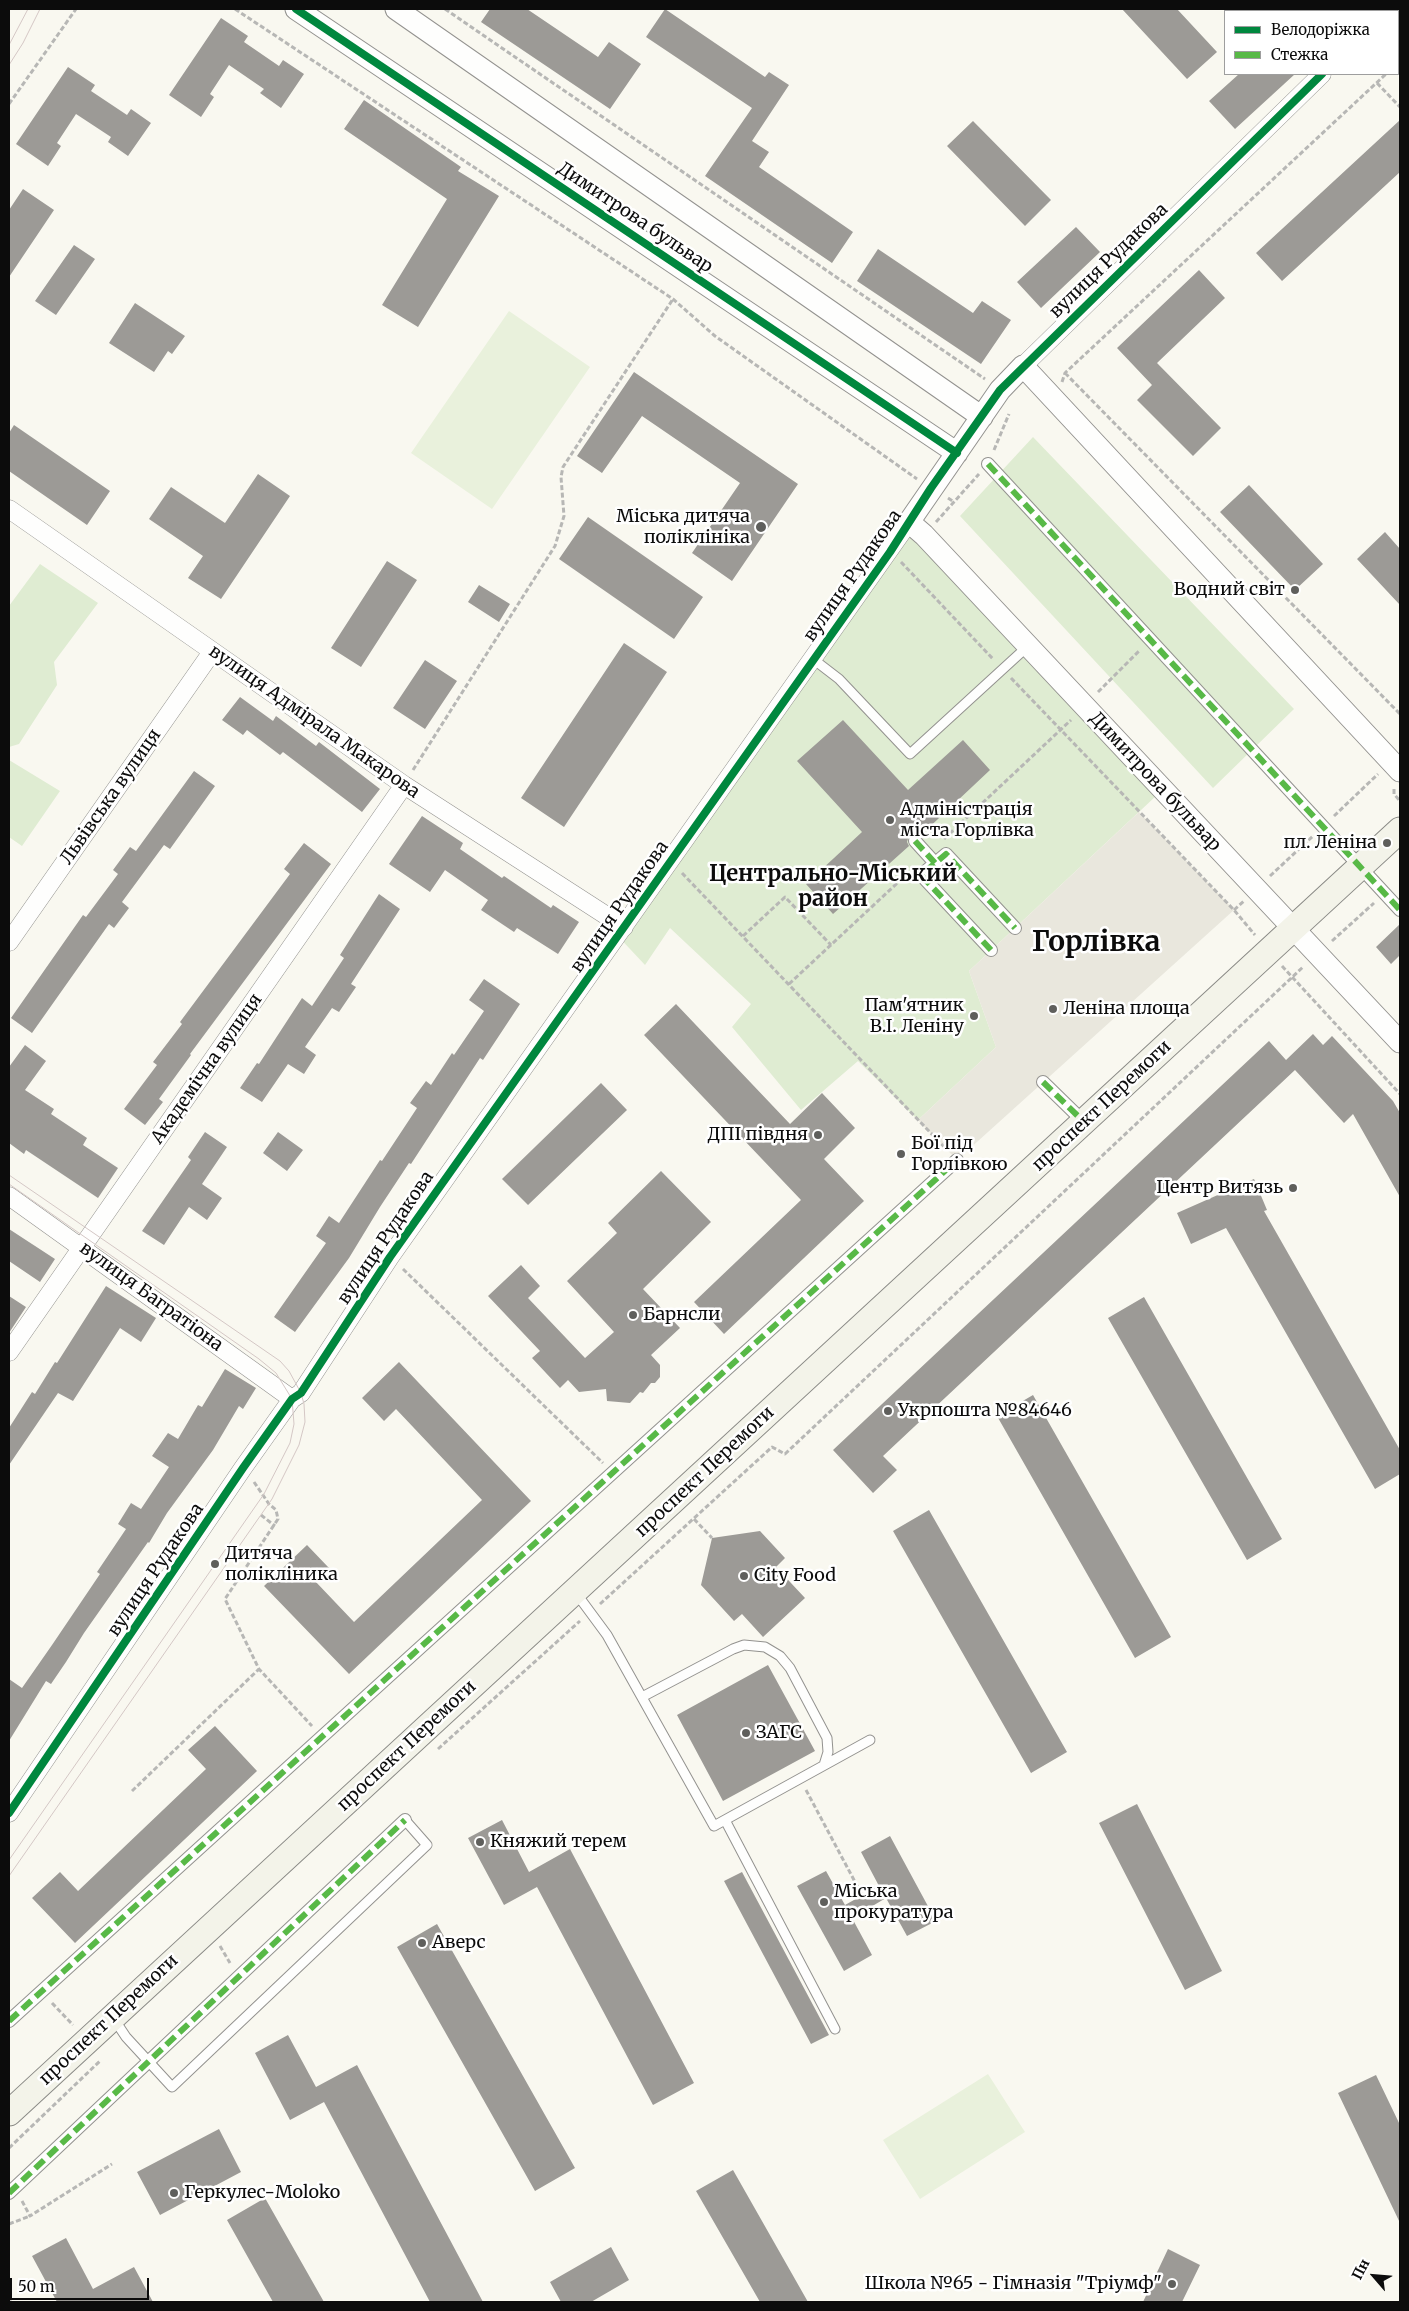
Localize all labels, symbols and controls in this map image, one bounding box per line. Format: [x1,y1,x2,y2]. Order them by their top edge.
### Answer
legend [1224,10,1399,75]
text: Велодоріжка [1271,20,1370,39]
text: Стежка [1271,45,1328,64]
street label: Димитрова бульвар [553,158,717,278]
street label: вулиця Рудакова [1045,199,1173,323]
place label: Міська дитяча поліклініка [616,506,750,548]
street label: вулиця Рудакова [799,506,907,646]
marker: Міська дитяча поліклініка [754,520,768,534]
place label: Водний світ [1174,579,1285,601]
marker: Водний світ [1289,584,1301,596]
street label: вулиця Адмірала Макарова [204,641,424,803]
street label: Димитрова бульвар [1085,708,1225,856]
street label: Львівська вулиця [56,725,166,869]
place label: Адміністрація міста Горлівка [900,799,1034,842]
marker: Адміністрація міста Горлівка [884,814,896,826]
place label: пл. Леніна [1283,832,1377,854]
street label: вулиця Рудакова [566,837,674,977]
marker: пл. Леніна [1381,837,1393,849]
district label: Центрально-Міський район [709,862,957,914]
district label: Горлівка [1032,926,1160,960]
street label: Академічна вулиця [147,990,267,1148]
place label: Пам'ятник В.І. Леніну [864,995,964,1038]
place label: Леніна площа [1063,998,1190,1020]
marker: Леніна площа [1047,1003,1059,1015]
marker: Пам'ятник В.І. Леніну [968,1010,980,1022]
street label: проспект Перемоги [1028,1036,1176,1176]
place label: ДПІ півдня [708,1124,808,1146]
marker: ДПІ півдня [812,1129,824,1141]
place label: Бої під Горлівкою [911,1133,1007,1176]
marker: Бої під Горлівкою [895,1148,907,1160]
street label: вулиця Рудакова [333,1167,439,1309]
place label: Центр Витязь [1156,1177,1283,1199]
marker: Центр Витязь [1287,1182,1299,1194]
street label: вулиця Багратіона [75,1238,227,1356]
place label: Барнсли [643,1304,721,1326]
marker: Барнсли [627,1309,639,1321]
place label: Укрпошта №84646 [898,1400,1072,1422]
street label: проспект Перемоги [631,1402,779,1542]
marker: Укрпошта №84646 [882,1405,894,1417]
street label: вулиця Рудакова [103,1499,209,1641]
place label: Дитяча полікліника [225,1543,338,1586]
marker: Дитяча полікліника [209,1558,221,1570]
place label: City Food [754,1565,836,1587]
marker: City Food [738,1570,750,1582]
street label: проспект Перемоги [333,1676,481,1816]
place label: ЗАГС [756,1722,802,1744]
marker: ЗАГС [740,1727,752,1739]
place label: Княжий терем [490,1831,627,1853]
marker: Княжий терем [474,1836,486,1848]
place label: Міська прокуратура [834,1881,953,1924]
marker: Міська прокуратура [818,1896,830,1908]
place label: Аверс [432,1932,486,1954]
marker: Аверс [416,1937,428,1949]
street label: проспект Перемоги [35,1950,183,2090]
place label: Геркулес-Moloko [184,2182,340,2204]
marker: Геркулес-Moloko [168,2187,180,2199]
north arrow [1349,2251,1399,2301]
text: Пн [1348,2256,1373,2283]
scale bar [12,2268,151,2300]
place label: Школа №65 - Гімназія "Тріумф" [864,2273,1162,2295]
text: 50 m [18,2277,55,2296]
marker: Школа №65 - Гімназія "Тріумф" [1166,2278,1178,2290]

